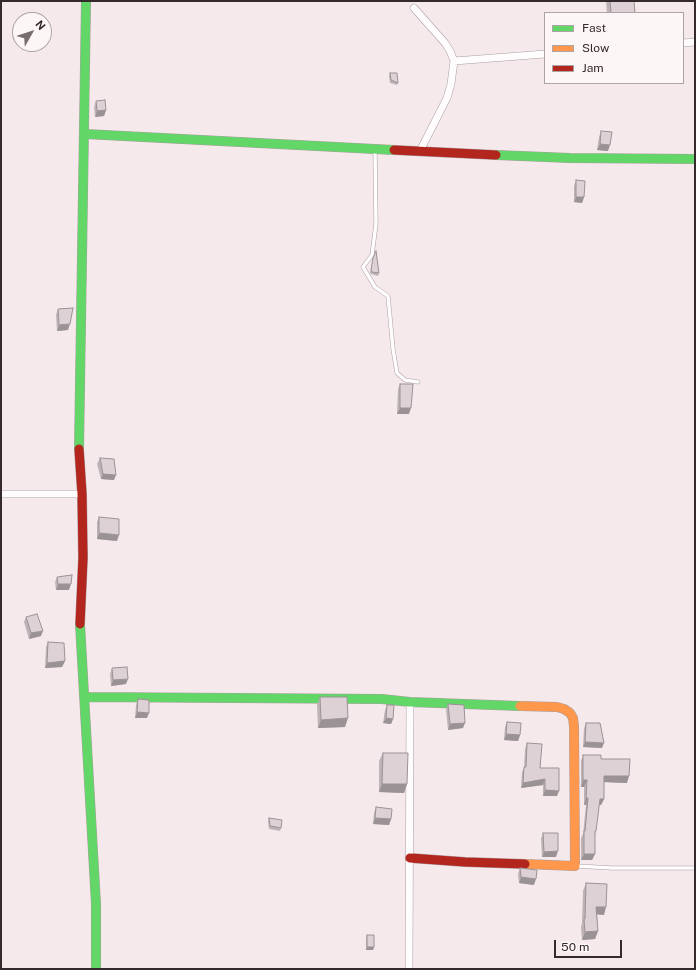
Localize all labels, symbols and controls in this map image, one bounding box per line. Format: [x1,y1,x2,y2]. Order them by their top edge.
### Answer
north arrow [12,12,52,52]
legend [544,12,684,84]
text: N [33,18,48,32]
text: Fast [582,21,606,35]
text: Slow [582,41,609,55]
text: Jam [582,61,604,75]
scale bar [556,932,624,958]
text: 50 m [561,940,589,954]

